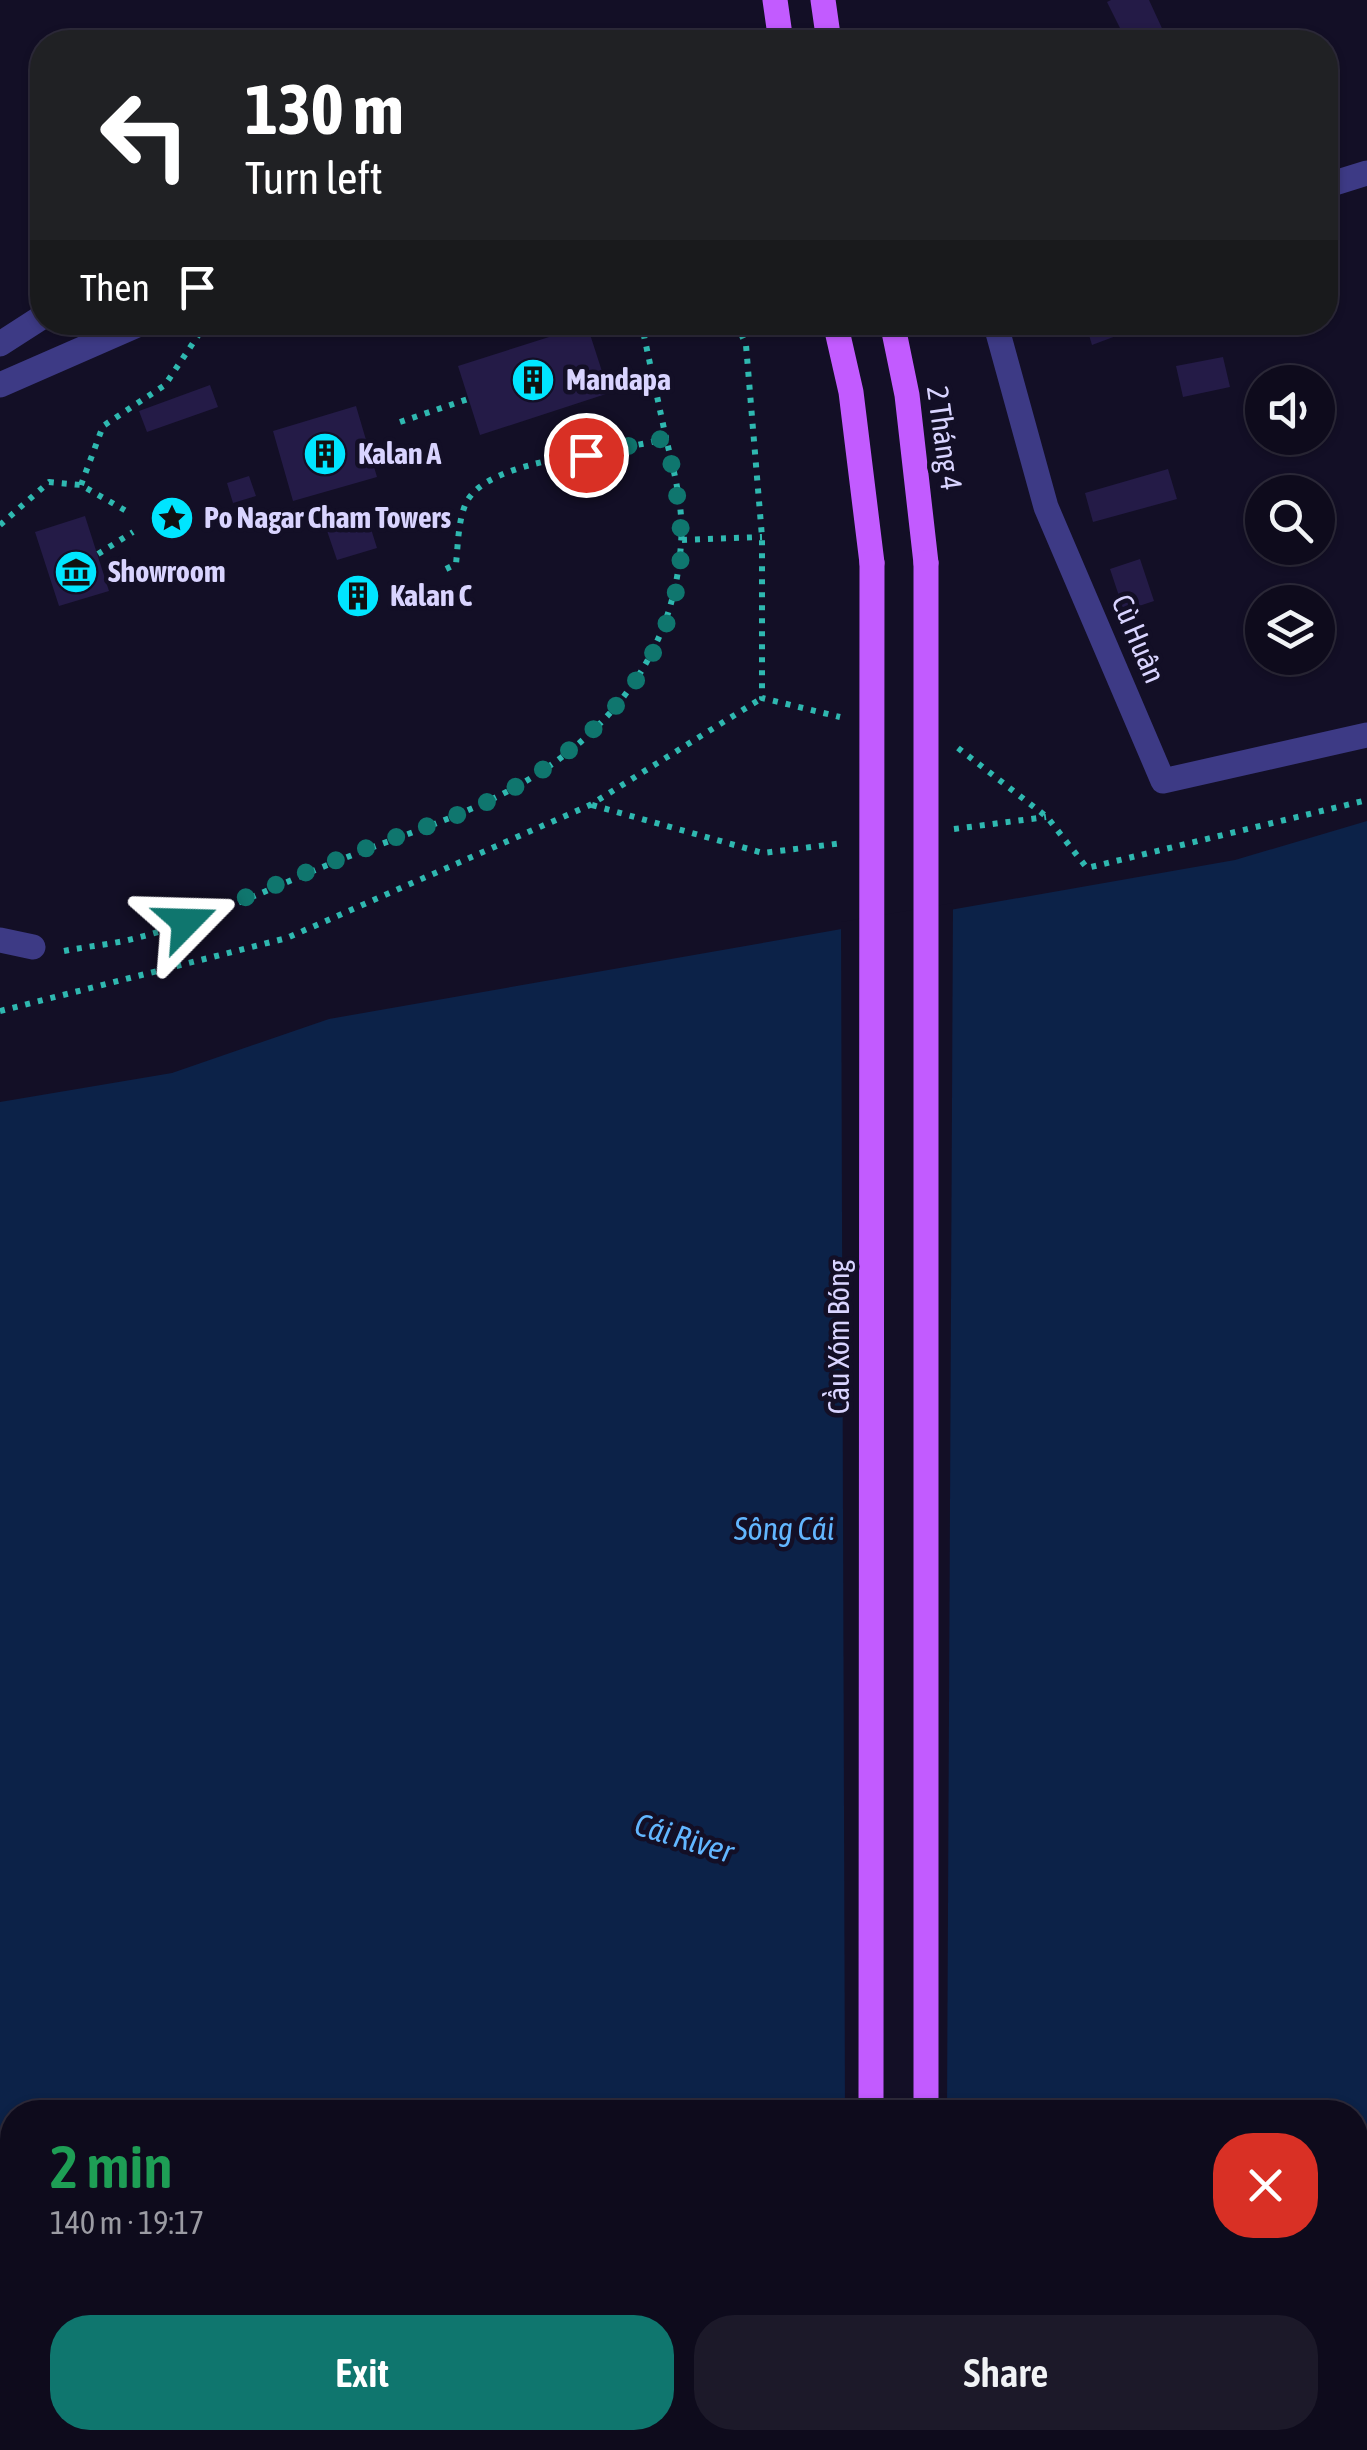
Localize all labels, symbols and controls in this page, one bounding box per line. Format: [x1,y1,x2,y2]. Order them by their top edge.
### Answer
text: 130 m [245,69,404,149]
icon: left [80,70,210,200]
text: Turn left [245,152,383,204]
icon: arrive [170,260,225,315]
text: Then [80,266,150,309]
building icon: Mandapa [510,357,556,403]
place label: Mandapa [566,362,671,396]
map controls [1245,365,1335,675]
button: sound [1245,365,1335,455]
street label: 2 Tháng 4 [921,384,969,492]
pin [544,413,629,498]
icon: arrive [559,428,614,483]
building icon: Kalan A [302,431,348,477]
place label: Kalan A [358,436,442,470]
button: search [1245,475,1335,565]
place icon: Po Nagar Cham Towers [149,495,195,541]
place label: Po Nagar Cham Towers [204,500,451,534]
museum icon: Showroom [53,549,99,595]
place label: Showroom [108,554,226,588]
building icon: Kalan C [335,573,381,619]
place label: Kalan C [390,578,473,612]
button: layers [1245,585,1335,675]
street label: Cù Huân [1105,589,1173,688]
position arrow [134,870,238,974]
street label: Cầu Xóm Bóng [821,1260,855,1414]
water label: Sông Cái [733,1510,834,1547]
water label: Cái River [630,1805,739,1870]
text: 2 min [50,2132,173,2201]
button: close [1213,2133,1318,2238]
text: 140 m · 19:17 [50,2204,204,2241]
button: Exit [50,2315,674,2430]
button: Share [694,2315,1318,2430]

